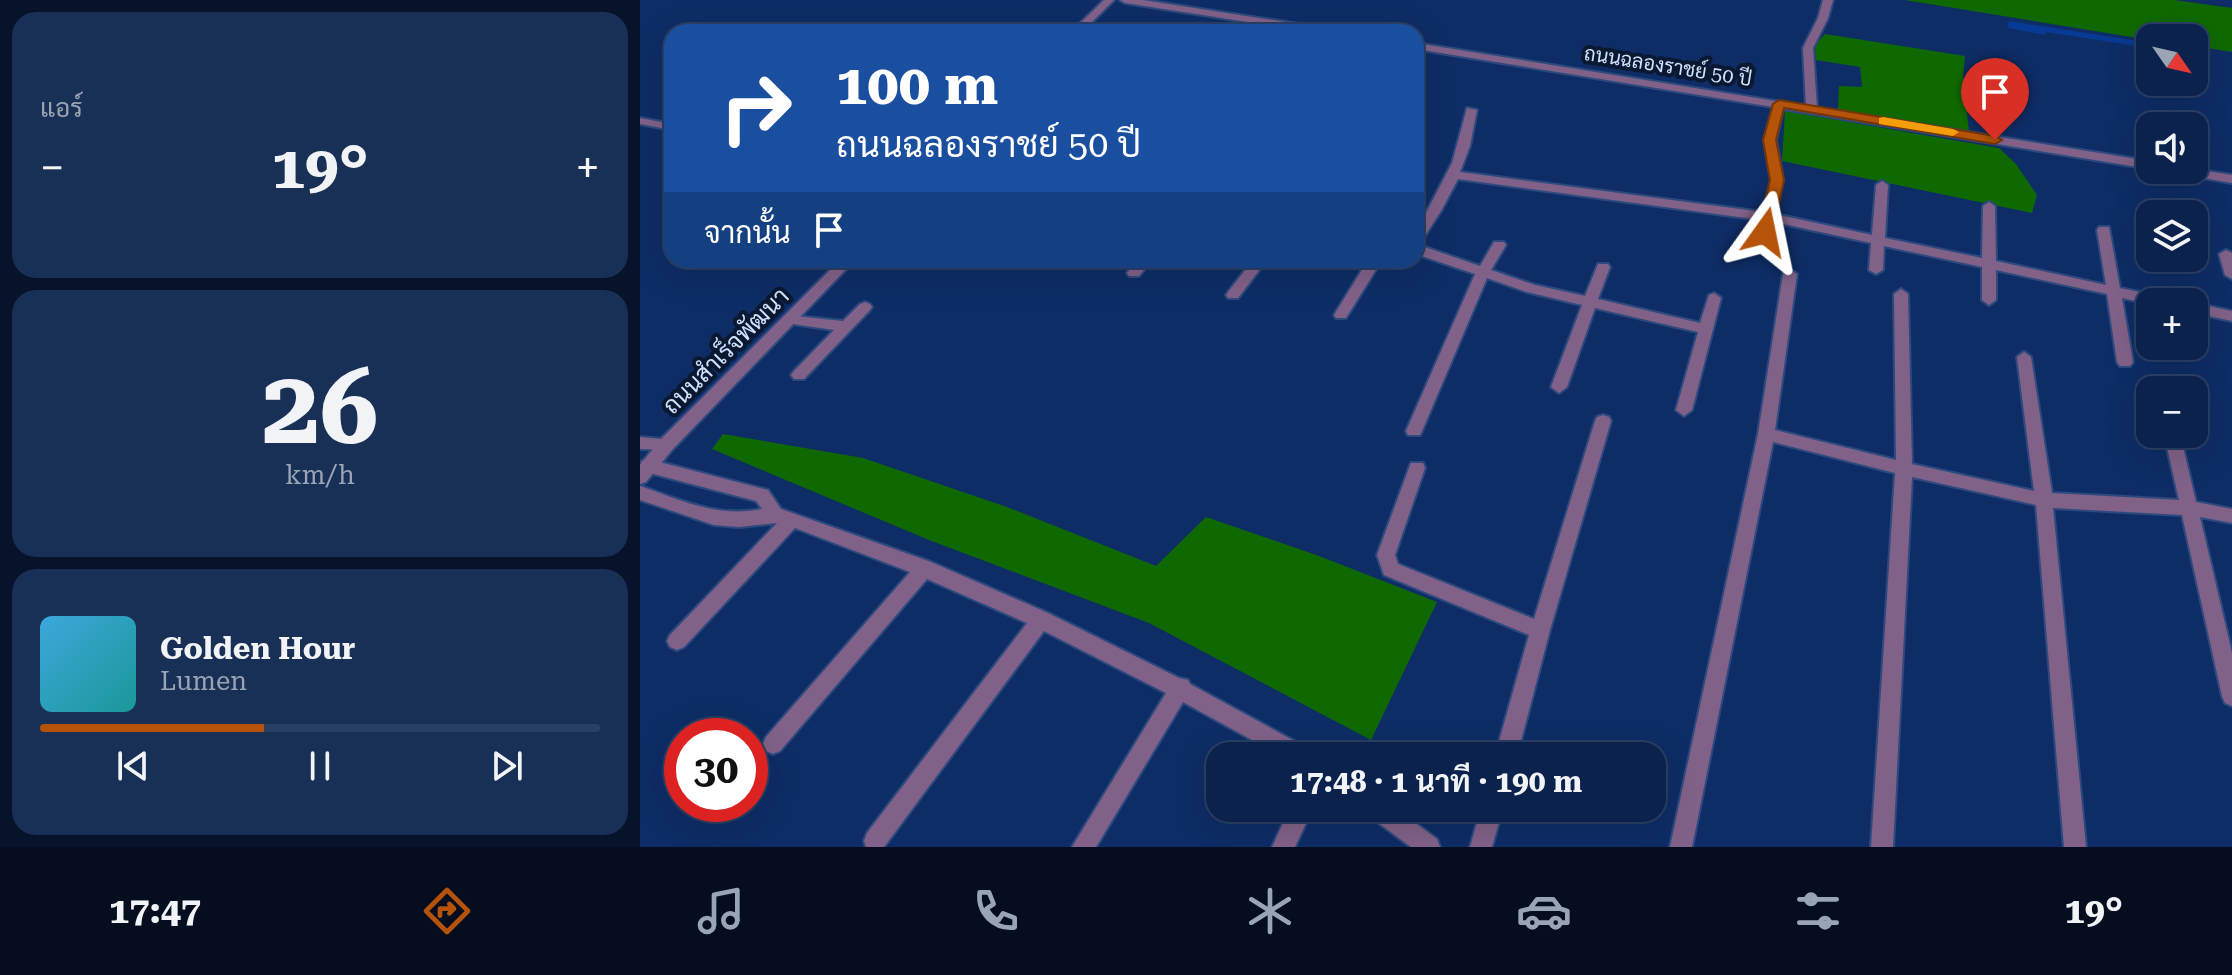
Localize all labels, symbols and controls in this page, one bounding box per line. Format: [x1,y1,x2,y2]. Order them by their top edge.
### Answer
north arrow [2136,24,2208,96]
map controls [2136,24,2208,448]
street label: ถนนฉลองราชย์ 50 ปี [1582,39,1754,91]
text: 100 m [836,52,998,118]
icon: right [704,56,808,160]
pin [1961,58,2029,140]
icon: arrive [1973,70,2017,114]
text: แอร์ [40,93,83,123]
button: sound [2136,112,2208,184]
text: ถนนฉลองราชย์ 50 ปี [836,124,1141,166]
text: 19° [271,132,369,203]
text: − [40,142,65,194]
text: + [575,142,600,194]
position arrow [1723,190,1807,274]
button: layers [2136,200,2208,272]
icon: arrive [807,208,851,252]
text: จากนั้น [704,215,791,250]
street label: ถนนสำเร็จพัฒนา [655,280,795,420]
button: + [2136,288,2208,360]
text: 26 [262,347,378,468]
button: − [2136,376,2208,448]
text: km/h [285,460,355,490]
text: Golden Hour [160,631,355,666]
text: Lumen [160,666,247,696]
speed limit sign: 30 [664,718,768,822]
icon: previous [111,744,155,788]
icon: pause [298,744,342,788]
icon: next [485,744,529,788]
text: 17:48 · 1 นาที · 190 m [1290,764,1582,799]
icon: directions [419,883,475,939]
icon: music [693,883,749,939]
icon: phone [968,883,1024,939]
icon: climate [1242,883,1298,939]
icon: car [1516,883,1572,939]
icon: filters [1790,883,1846,939]
text: 17:47 [109,890,201,932]
text: 19° [2065,890,2123,932]

